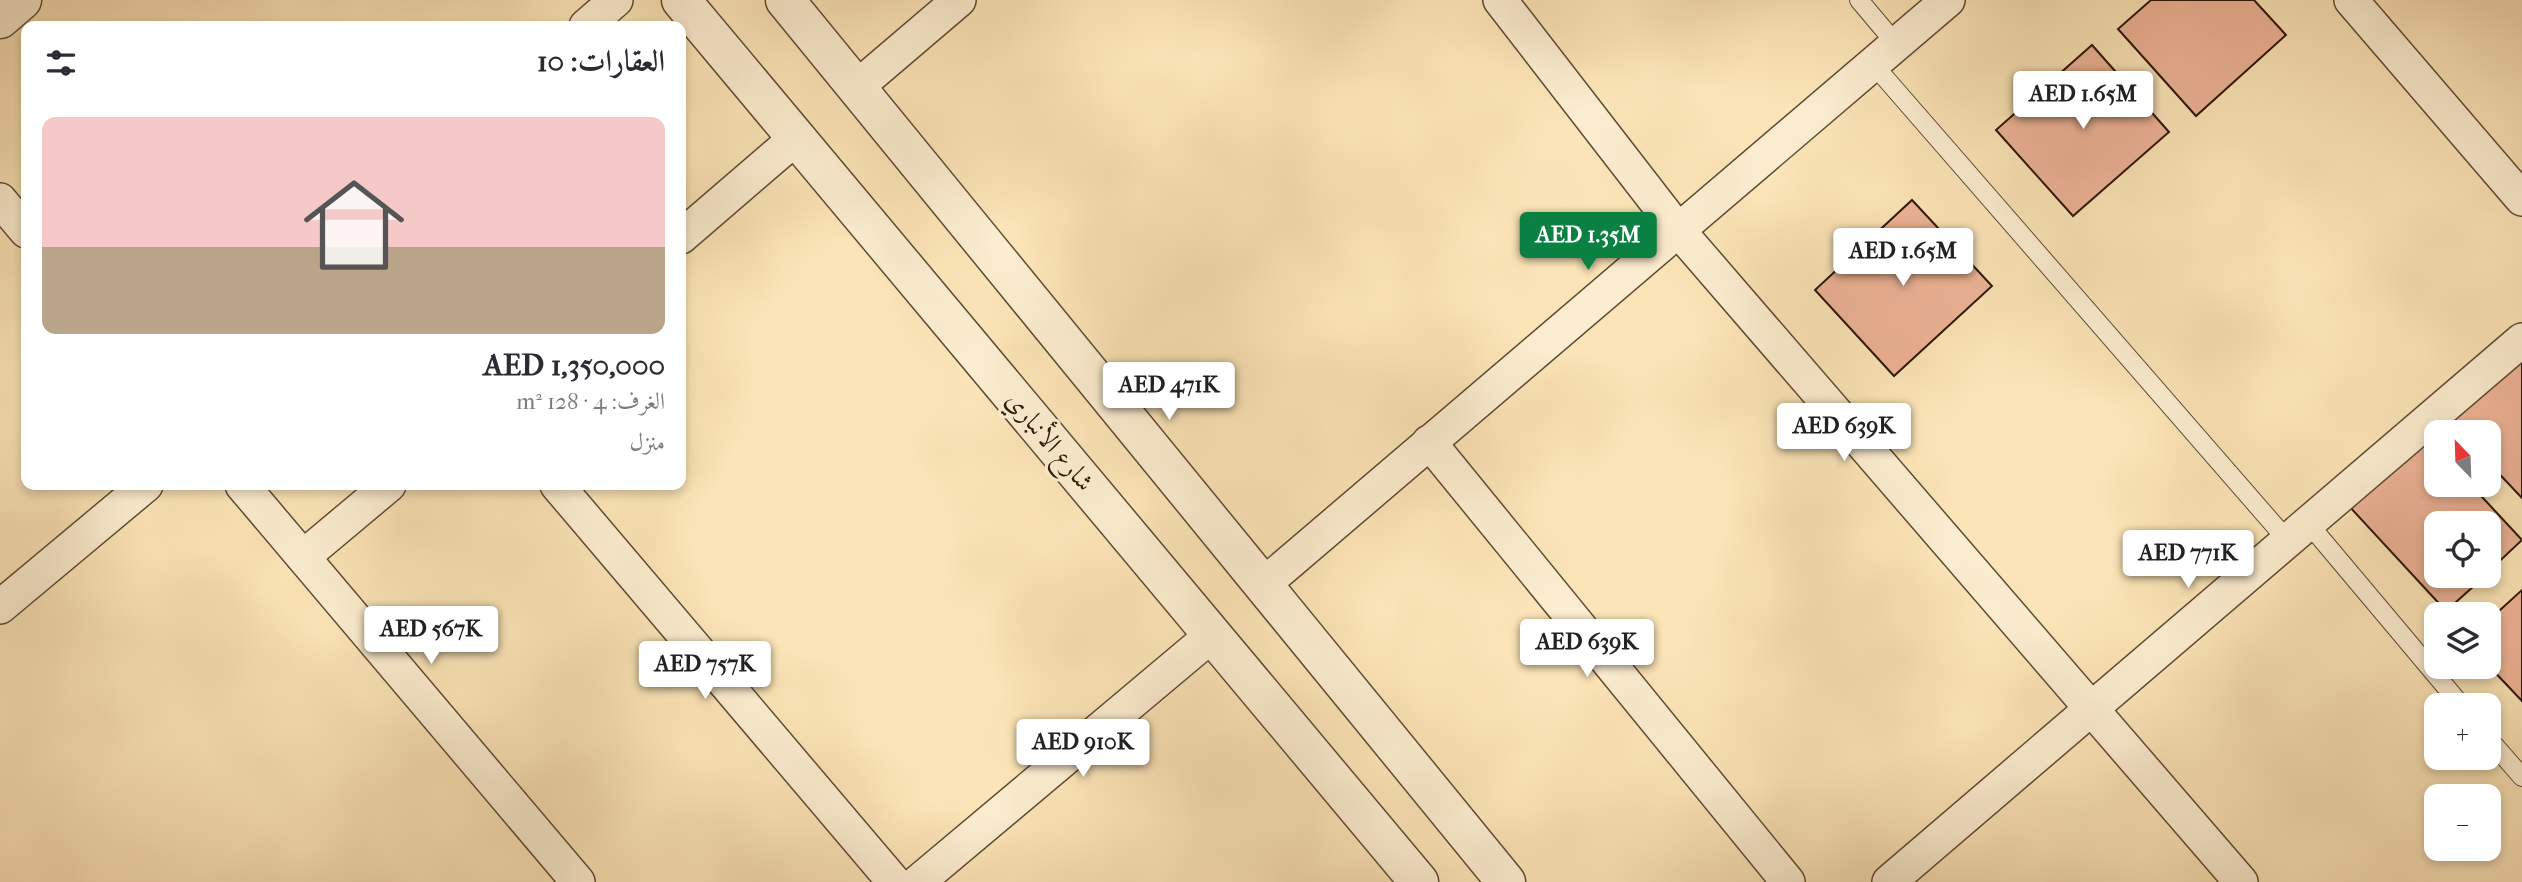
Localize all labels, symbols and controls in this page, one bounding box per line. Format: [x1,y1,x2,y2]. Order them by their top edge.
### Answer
icon: filters [42,44,80,82]
text: العقارات: 10 [537,44,665,79]
pin: AED 1.65M [2003,72,2163,131]
text: AED 1.65M [2029,80,2137,107]
icon: home [291,162,417,288]
pin: AED 1.35M [1508,212,1668,272]
text: AED 1.35M [1536,221,1640,248]
pin: AED 1.65M [1823,229,1983,288]
text: AED 1.65M [1849,237,1957,264]
text: AED 1,350,000 [484,348,665,383]
pin: AED 471K [1097,362,1241,422]
text: AED 471K [1119,371,1219,398]
street label: شارع الأنباري [995,383,1103,501]
text: الغرف: 4 · 128 m² [516,388,665,415]
pin: AED 639K [1772,404,1916,463]
text: AED 639K [1793,412,1895,439]
north arrow [2424,420,2501,497]
map controls [2424,420,2501,861]
text: منزل [630,429,665,456]
button: locate [2424,511,2501,588]
pin: AED 771K [2116,530,2260,590]
text: AED 771K [2139,539,2237,566]
button: layers [2424,602,2501,679]
pin: AED 567K [359,606,503,666]
text: AED 567K [380,615,482,642]
pin: AED 639K [1515,620,1659,679]
text: AED 639K [1536,628,1638,655]
pin: AED 757K [633,642,777,701]
text: AED 757K [655,650,755,677]
button: + [2424,693,2501,770]
pin: AED 910K [1011,720,1155,779]
text: AED 910K [1033,728,1133,755]
button: − [2424,784,2501,861]

